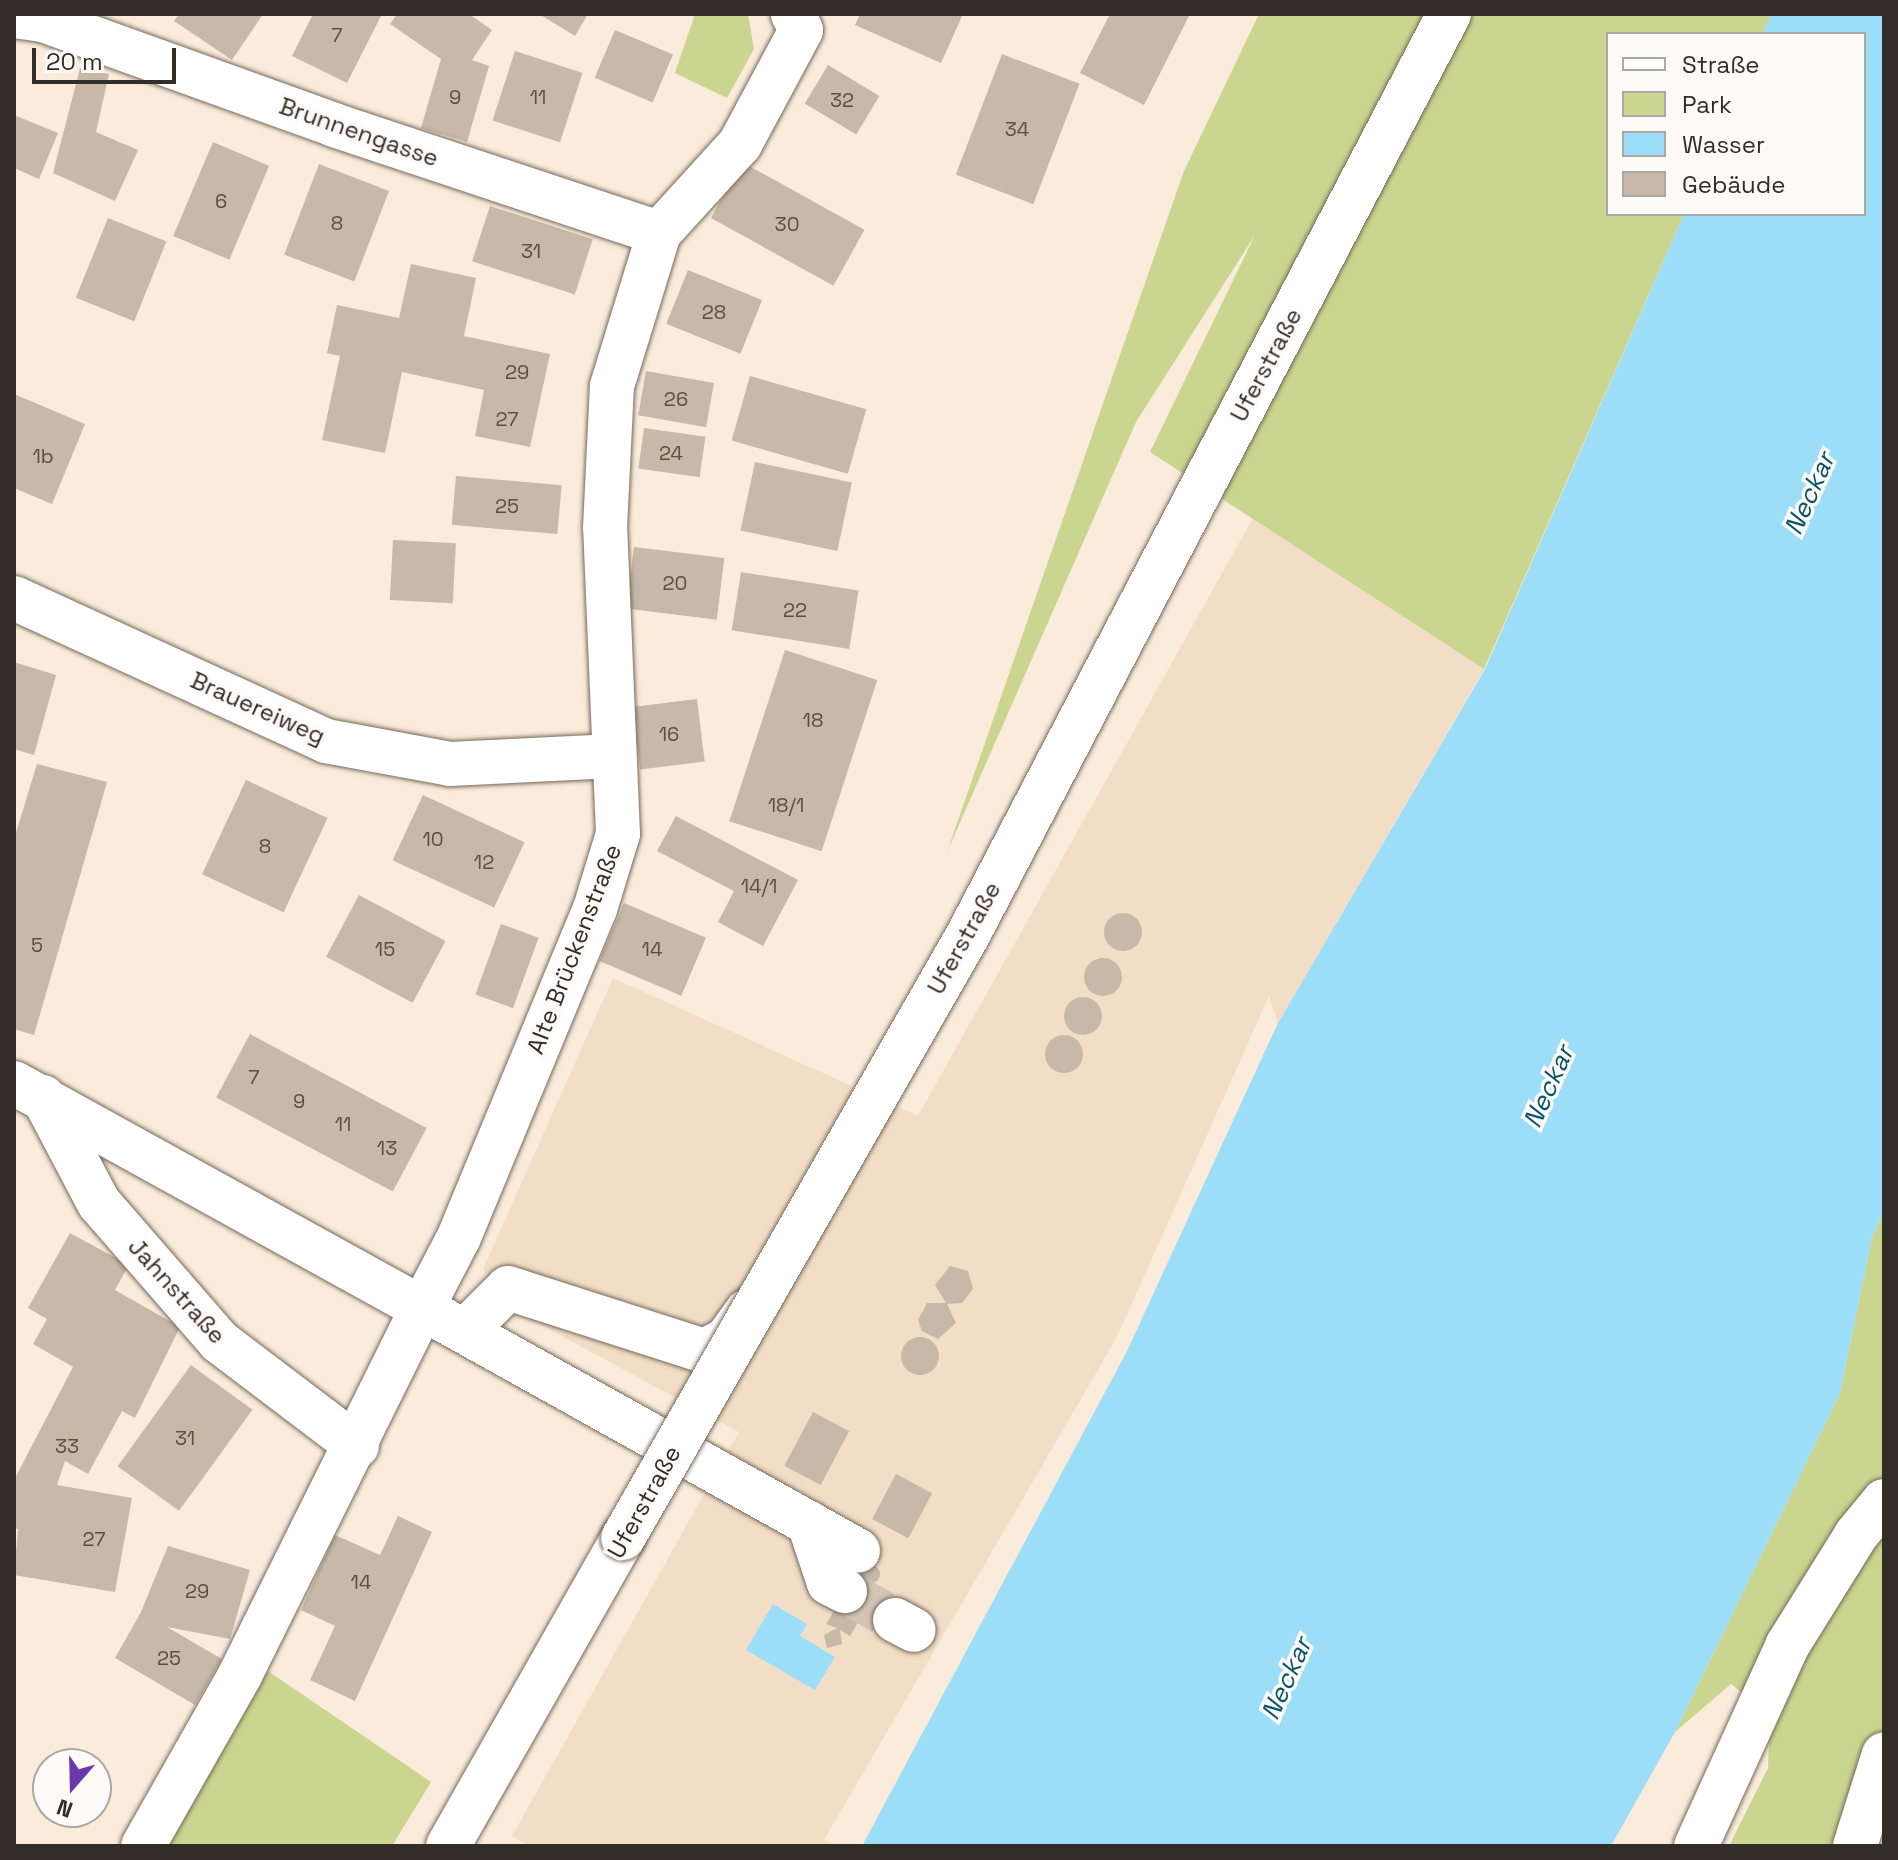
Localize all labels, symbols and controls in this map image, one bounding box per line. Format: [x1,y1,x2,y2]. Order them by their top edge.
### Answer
house number: 7 [331,23,343,47]
scale bar [36,32,180,82]
legend [1606,32,1866,216]
text: 20 m [46,46,103,77]
text: Straße [1682,49,1759,80]
house number: 9 [449,85,461,109]
house number: 11 [530,85,546,109]
house number: 32 [830,88,854,112]
text: Park [1682,89,1732,120]
street label: Brunnengasse [276,91,442,173]
house number: 34 [1005,117,1029,141]
text: Wasser [1682,129,1765,160]
text: Gebäude [1682,169,1785,200]
house number: 6 [215,189,227,213]
house number: 8 [331,211,343,235]
house number: 30 [775,212,799,236]
house number: 31 [521,239,541,263]
house number: 28 [702,300,726,324]
street label: Uferstraße [1224,303,1308,427]
house number: 29 [505,360,529,384]
house number: 26 [664,387,688,411]
house number: 27 [495,407,519,431]
house number: 24 [659,441,683,465]
house number: 1b [32,444,54,468]
water label: Neckar [1778,448,1842,540]
house number: 25 [495,494,519,518]
house number: 20 [663,571,687,595]
house number: 22 [783,598,807,622]
street label: Brauereiweg [186,666,330,750]
house number: 18 [803,708,823,732]
house number: 16 [659,722,679,746]
house number: 18/1 [768,793,804,817]
house number: 10 [422,827,444,851]
house number: 8 [259,834,271,858]
street label: Alte Brückenstraße [521,840,627,1058]
house number: 12 [474,850,494,874]
house number: 14/1 [741,874,777,898]
street label: Uferstraße [921,877,1007,999]
house number: 5 [31,933,43,957]
house number: 15 [375,937,395,961]
house number: 14 [642,937,662,961]
water label: Neckar [1517,1041,1581,1133]
house number: 7 [248,1065,260,1089]
house number: 9 [293,1089,305,1113]
house number: 11 [335,1112,351,1136]
house number: 13 [377,1136,397,1160]
street label: Jahnstraße [122,1232,232,1350]
house number: 31 [175,1426,195,1450]
house number: 33 [55,1434,79,1458]
street label: Uferstraße [601,1441,687,1563]
house number: 27 [82,1527,106,1551]
house number: 14 [351,1570,371,1594]
house number: 29 [185,1579,209,1603]
water label: Neckar [1255,1633,1319,1725]
house number: 25 [157,1646,181,1670]
north arrow [32,1748,112,1828]
text: N [53,1793,76,1824]

